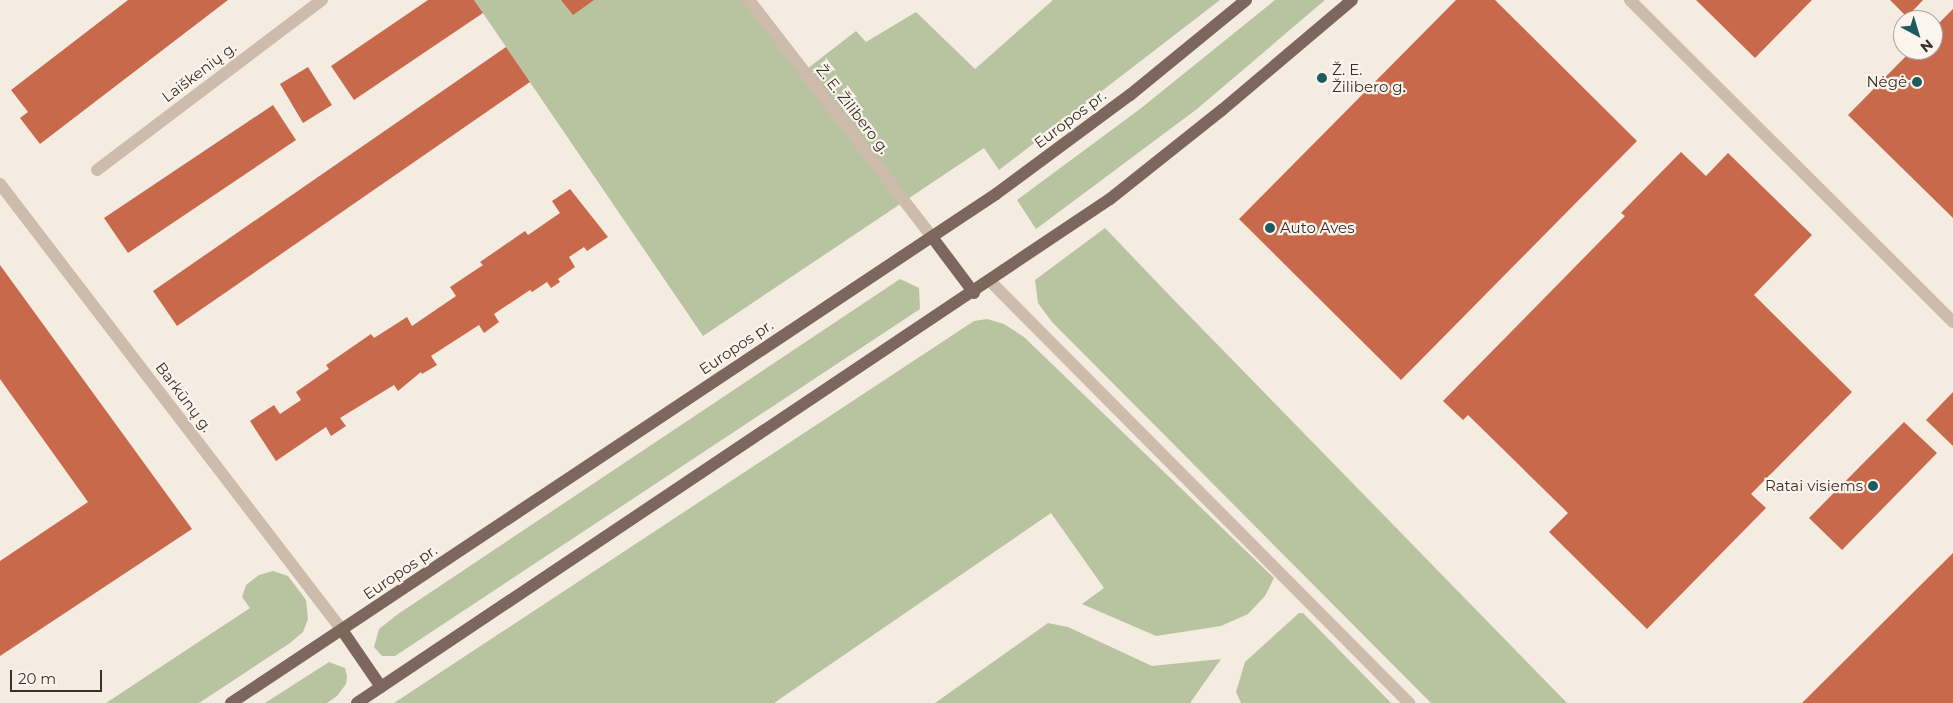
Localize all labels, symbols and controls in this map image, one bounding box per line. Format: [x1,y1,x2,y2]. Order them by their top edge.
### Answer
north arrow [1893,10,1943,60]
text: N [1917,35,1937,56]
street label: Laiškenių g. [158,38,240,106]
place label: Ž. E. Žilibero g. [1332,60,1406,95]
street label: Ž. E. Žilibero g. [813,61,893,157]
marker: Ž. E. Žilibero g. [1316,72,1328,84]
place label: Nėgė [1866,73,1907,91]
marker: Nėgė [1911,76,1923,88]
street label: Europos pr. [1031,86,1109,152]
place label: Auto Aves [1280,219,1354,237]
marker: Auto Aves [1264,222,1276,234]
street label: Europos pr. [696,316,776,378]
street label: Barkūnų g. [152,359,216,435]
place label: Ratai visiems [1765,477,1863,495]
marker: Ratai visiems [1867,480,1879,492]
street label: Europos pr. [360,541,440,603]
scale bar [12,660,105,692]
text: 20 m [18,669,56,688]

